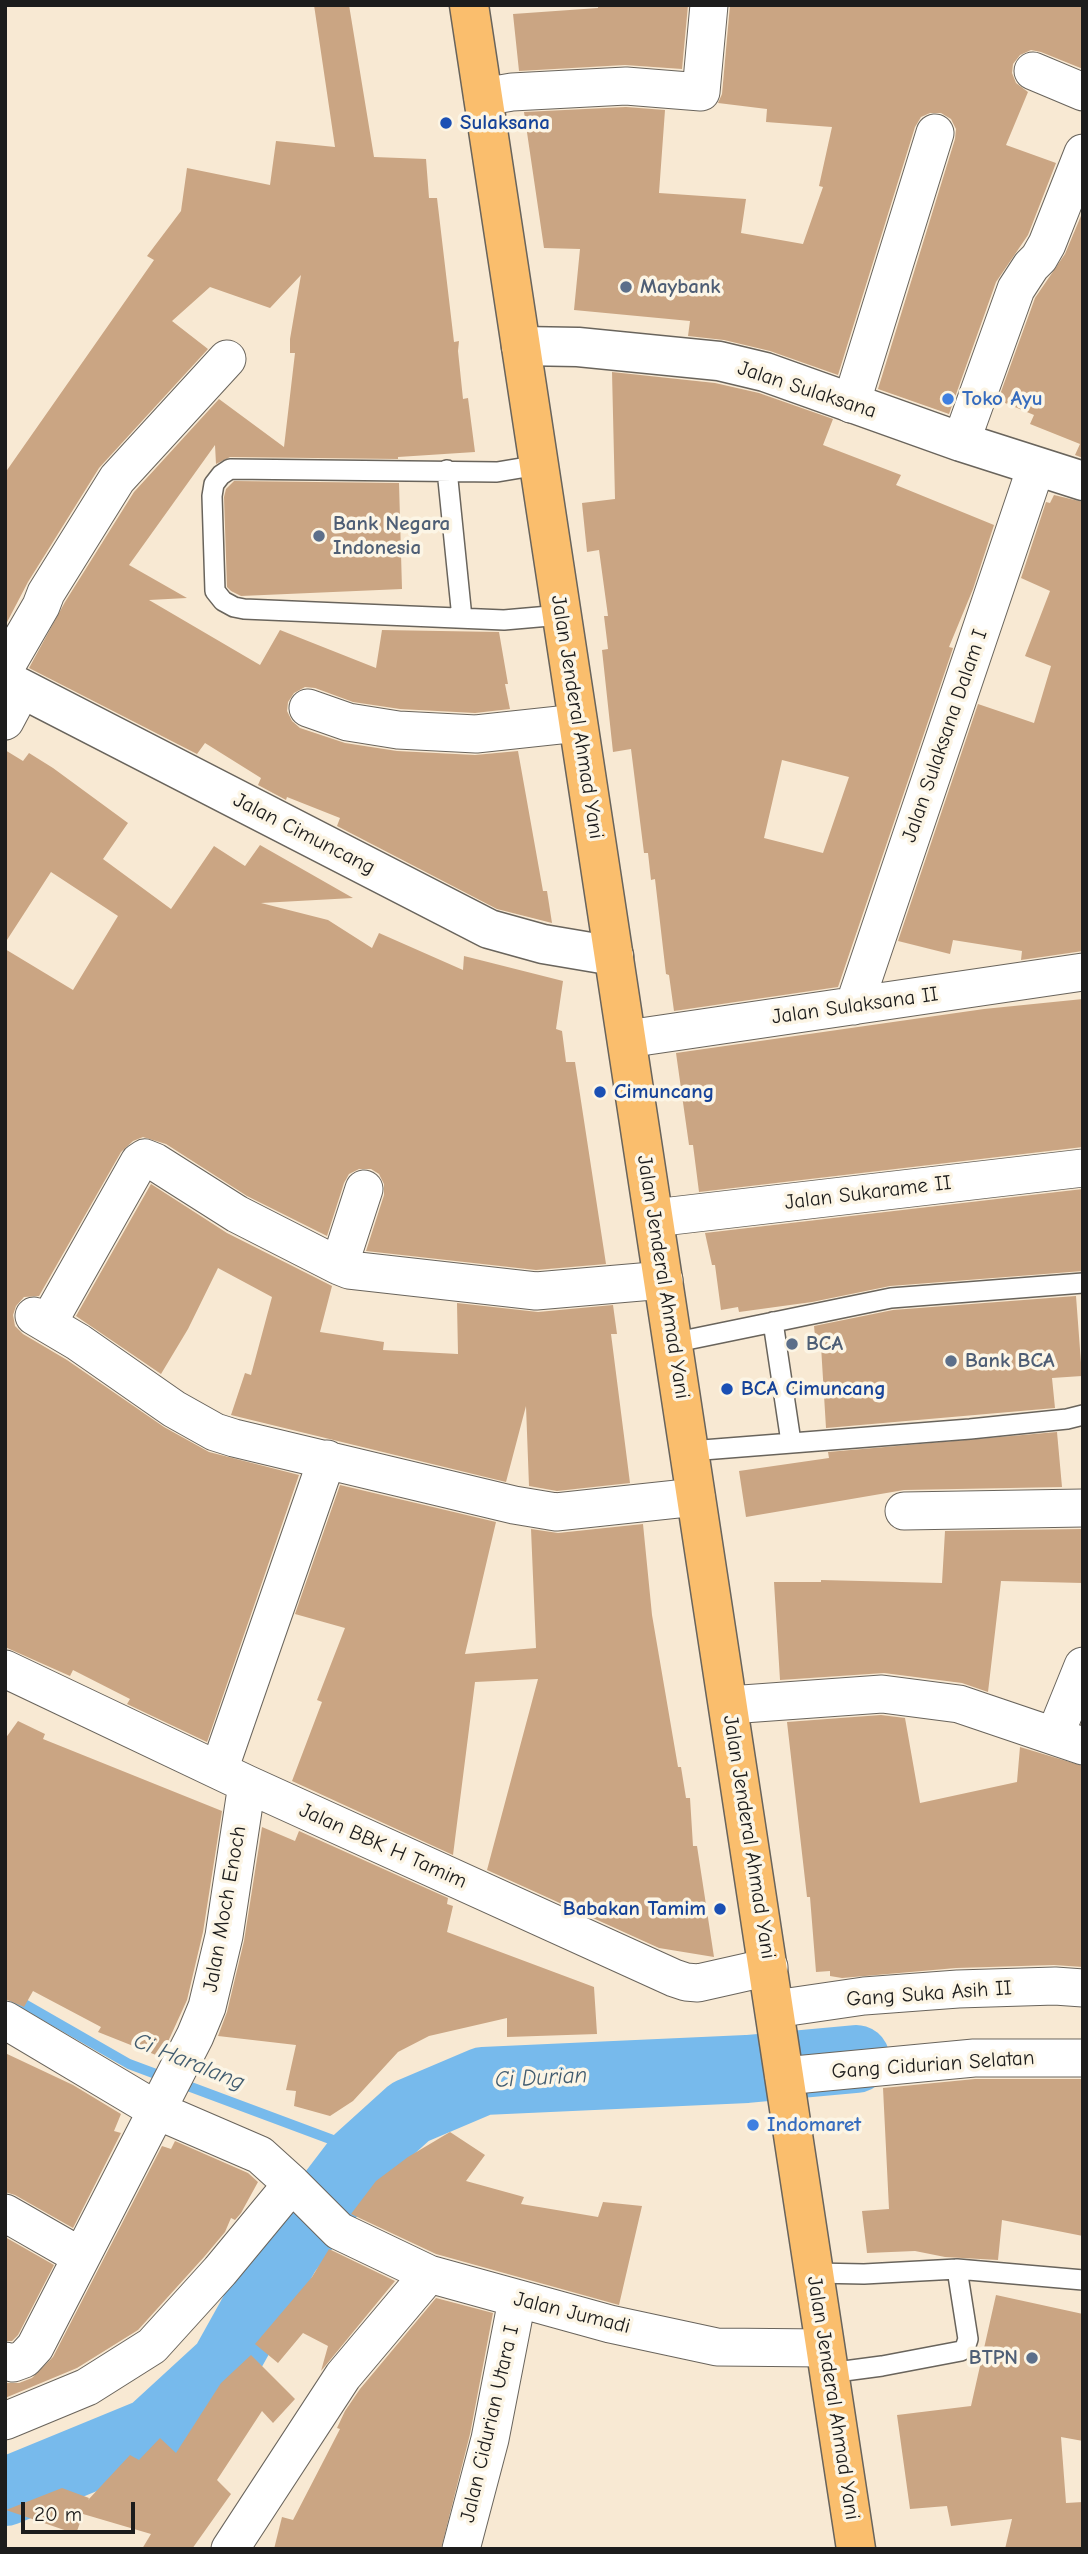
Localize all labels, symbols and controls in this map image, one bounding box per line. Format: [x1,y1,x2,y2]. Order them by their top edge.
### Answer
place label: Sulaksana [460,110,550,136]
marker: Sulaksana [438,115,454,131]
place label: Maybank [640,274,721,300]
marker: Maybank [618,279,634,295]
street label: Jalan Sulaksana [734,356,880,424]
place label: Toko Ayu [962,386,1043,412]
marker: Toko Ayu [940,391,956,407]
place label: Bank Negara Indonesia [333,511,450,561]
marker: Bank Negara Indonesia [311,528,327,544]
street label: Jalan Jenderal Ahmad Yani [545,593,609,841]
street label: Jalan Sulaksana Dalam I [897,626,993,846]
street label: Jalan Cimuncang [229,787,379,881]
street label: Jalan Sulaksana II [770,982,940,1030]
place label: Cimuncang [614,1079,714,1105]
marker: Cimuncang [592,1084,608,1100]
street label: Jalan Jenderal Ahmad Yani [631,1153,695,1401]
street label: Jalan Sukarame II [783,1170,953,1216]
place label: BCA [806,1331,843,1357]
marker: BCA [784,1336,800,1352]
place label: Bank BCA [965,1348,1055,1374]
marker: Bank BCA [943,1353,959,1369]
place label: BCA Cimuncang [741,1376,886,1402]
marker: BCA Cimuncang [719,1381,735,1397]
street label: Jalan Jenderal Ahmad Yani [717,1713,781,1961]
street label: Jalan BBK H Tamim [295,1798,471,1894]
street label: Jalan Moch Enoch [198,1824,252,1994]
place label: Babakan Tamim [563,1896,706,1922]
marker: Babakan Tamim [712,1901,728,1917]
street label: Gang Suka Asih II [845,1976,1013,2012]
water label: Ci Haralang [129,2027,249,2097]
street label: Gang Cidurian Selatan [831,2045,1035,2085]
water label: Ci Durian [494,2062,588,2094]
place label: Indomaret [767,2112,861,2138]
marker: Indomaret [745,2117,761,2133]
street label: Jalan Jenderal Ahmad Yani [801,2274,865,2522]
street label: Jalan Jumadi [511,2286,633,2340]
street label: Jalan Cidurian Utara I [455,2323,525,2525]
place label: BTPN [969,2345,1018,2371]
marker: BTPN [1024,2350,1040,2366]
scale bar [24,2488,138,2532]
text: 20 m [34,2502,82,2526]

